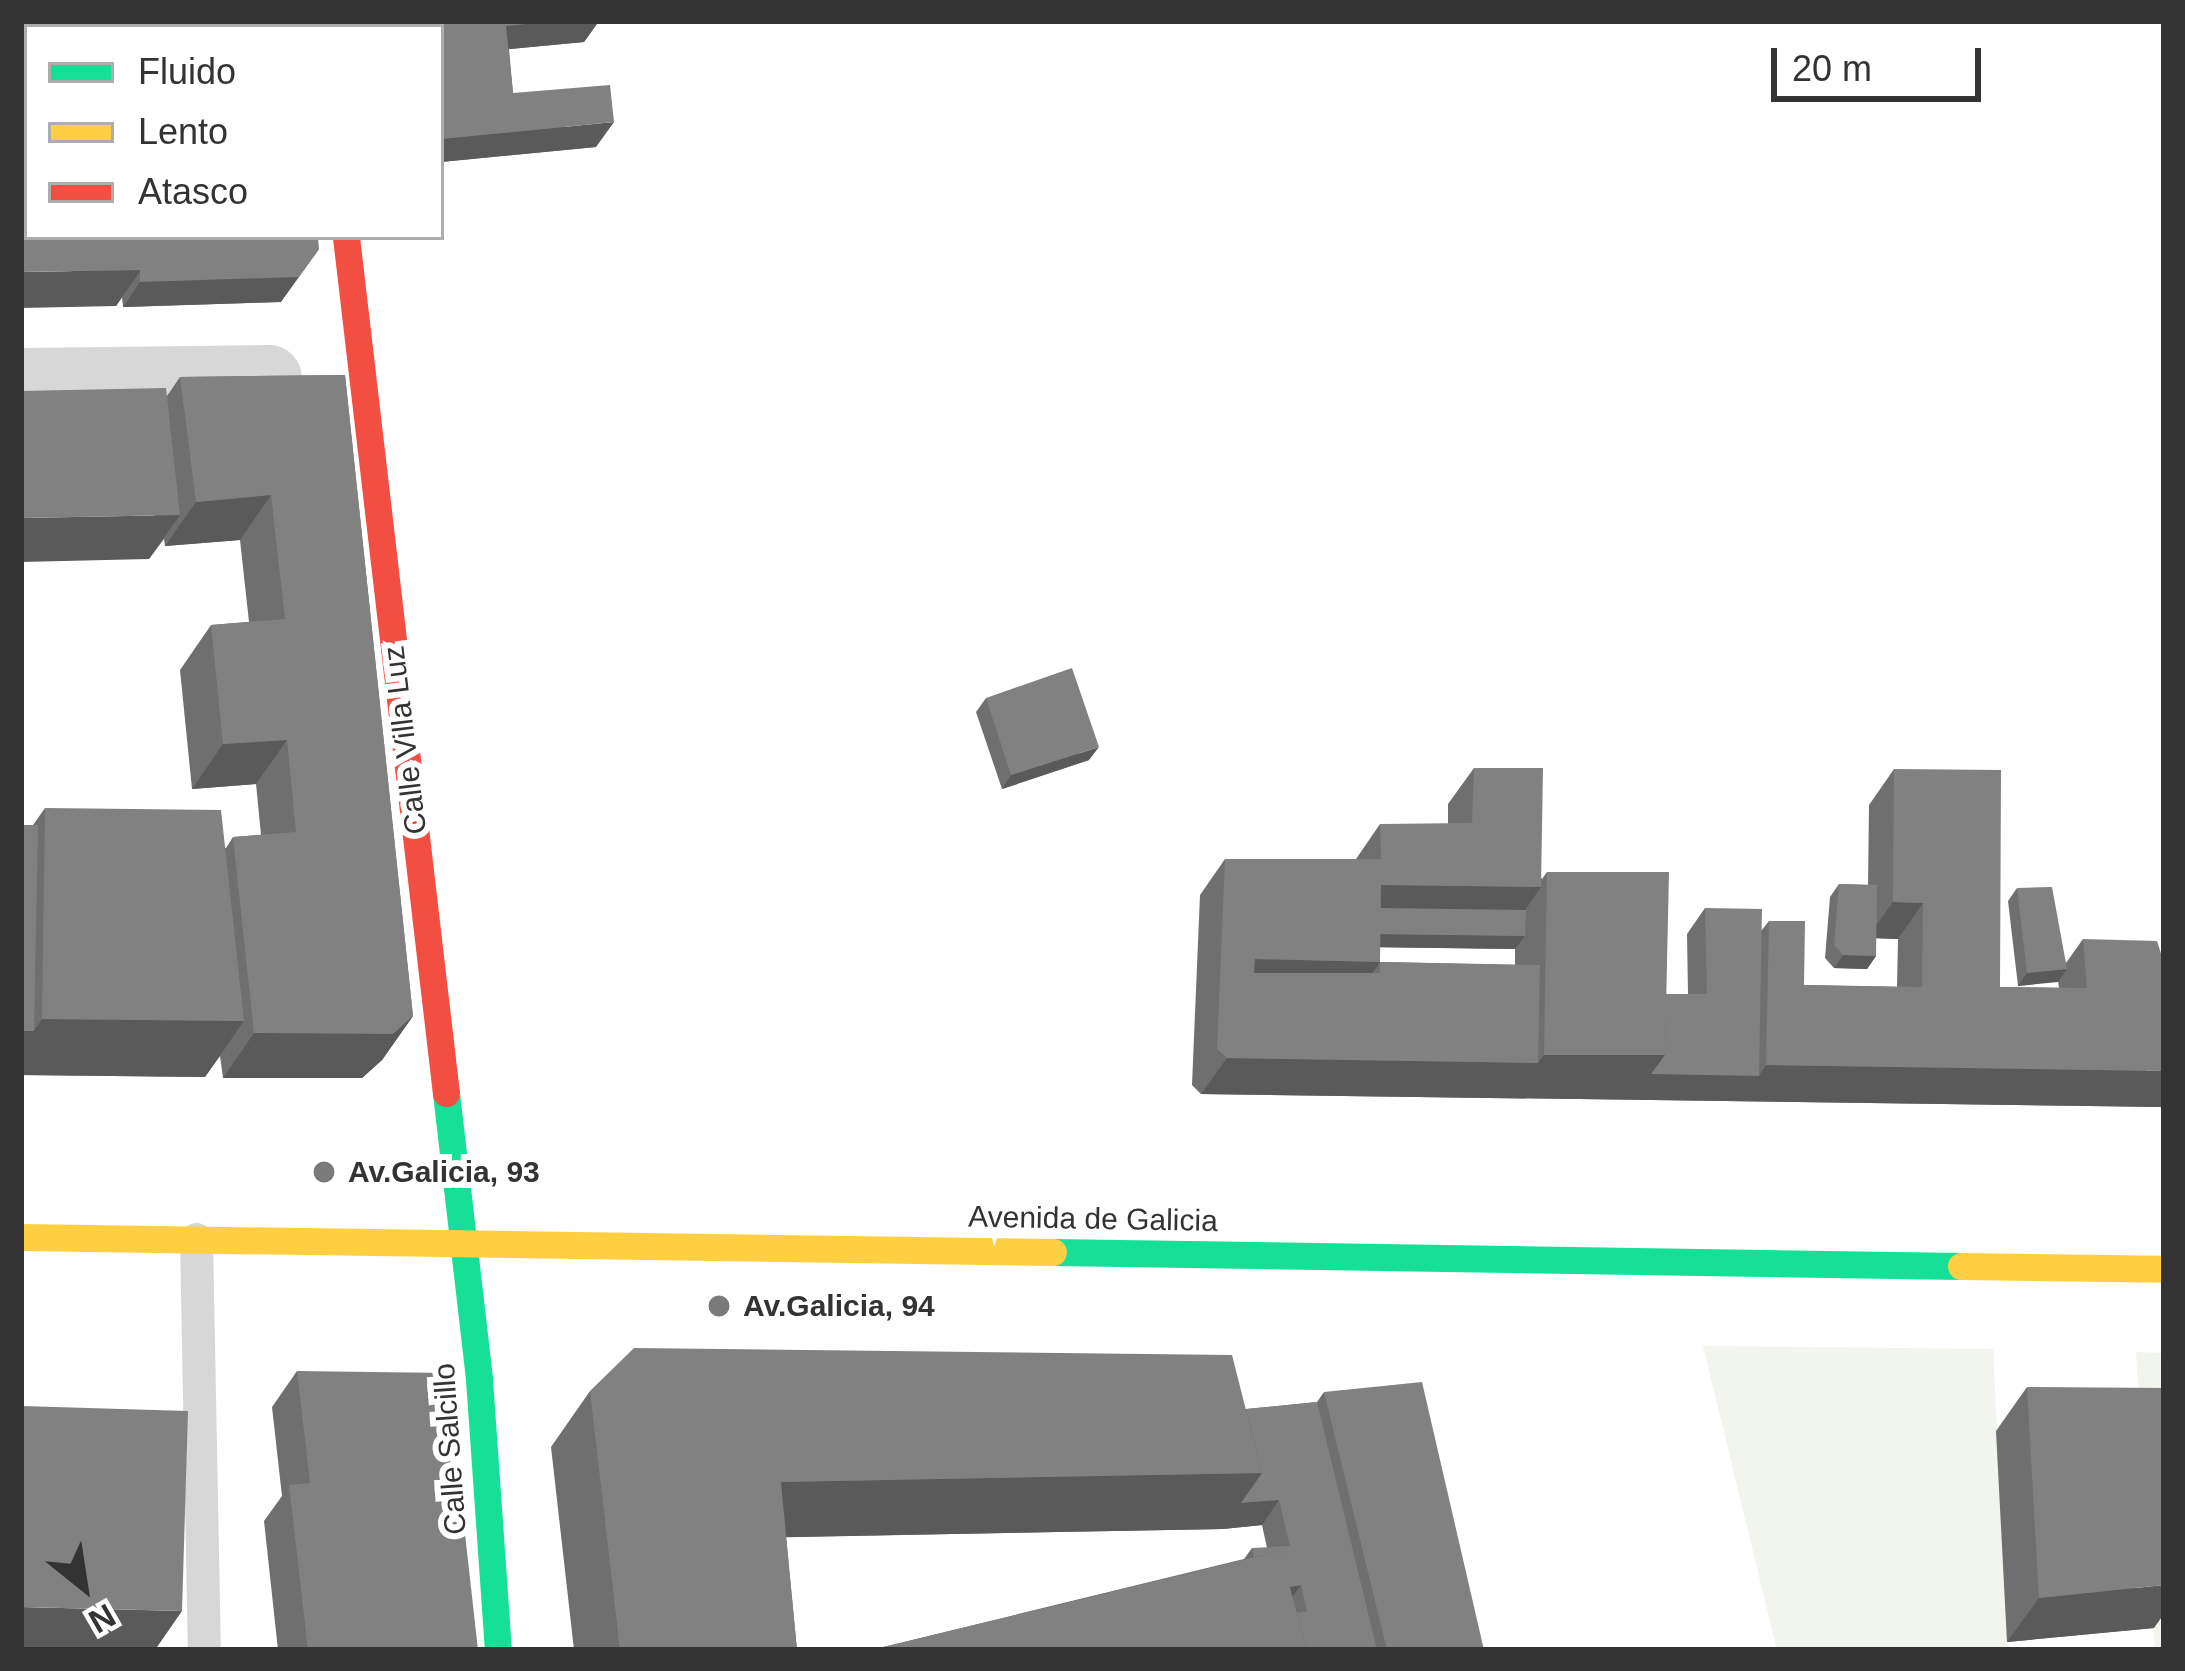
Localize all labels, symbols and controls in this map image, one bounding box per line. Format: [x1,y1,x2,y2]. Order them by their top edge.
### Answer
legend [24,24,444,240]
scale bar [1777,24,1987,98]
text: 20 m [1792,48,1872,89]
text: Fluido [138,51,236,92]
text: Lento [138,111,228,152]
text: Atasco [138,171,248,212]
street label: Calle Villa Luz [376,644,434,836]
place label: Av.Galicia, 93 [348,1154,540,1190]
marker: Av.Galicia, 93 [311,1159,337,1185]
street label: Avenida de Galicia [968,1199,1218,1239]
place label: Av.Galicia, 94 [743,1288,935,1324]
marker: Av.Galicia, 94 [706,1293,732,1319]
street label: Calle Salcillo [426,1362,474,1536]
north arrow [24,1527,144,1647]
text: N [83,1597,122,1641]

